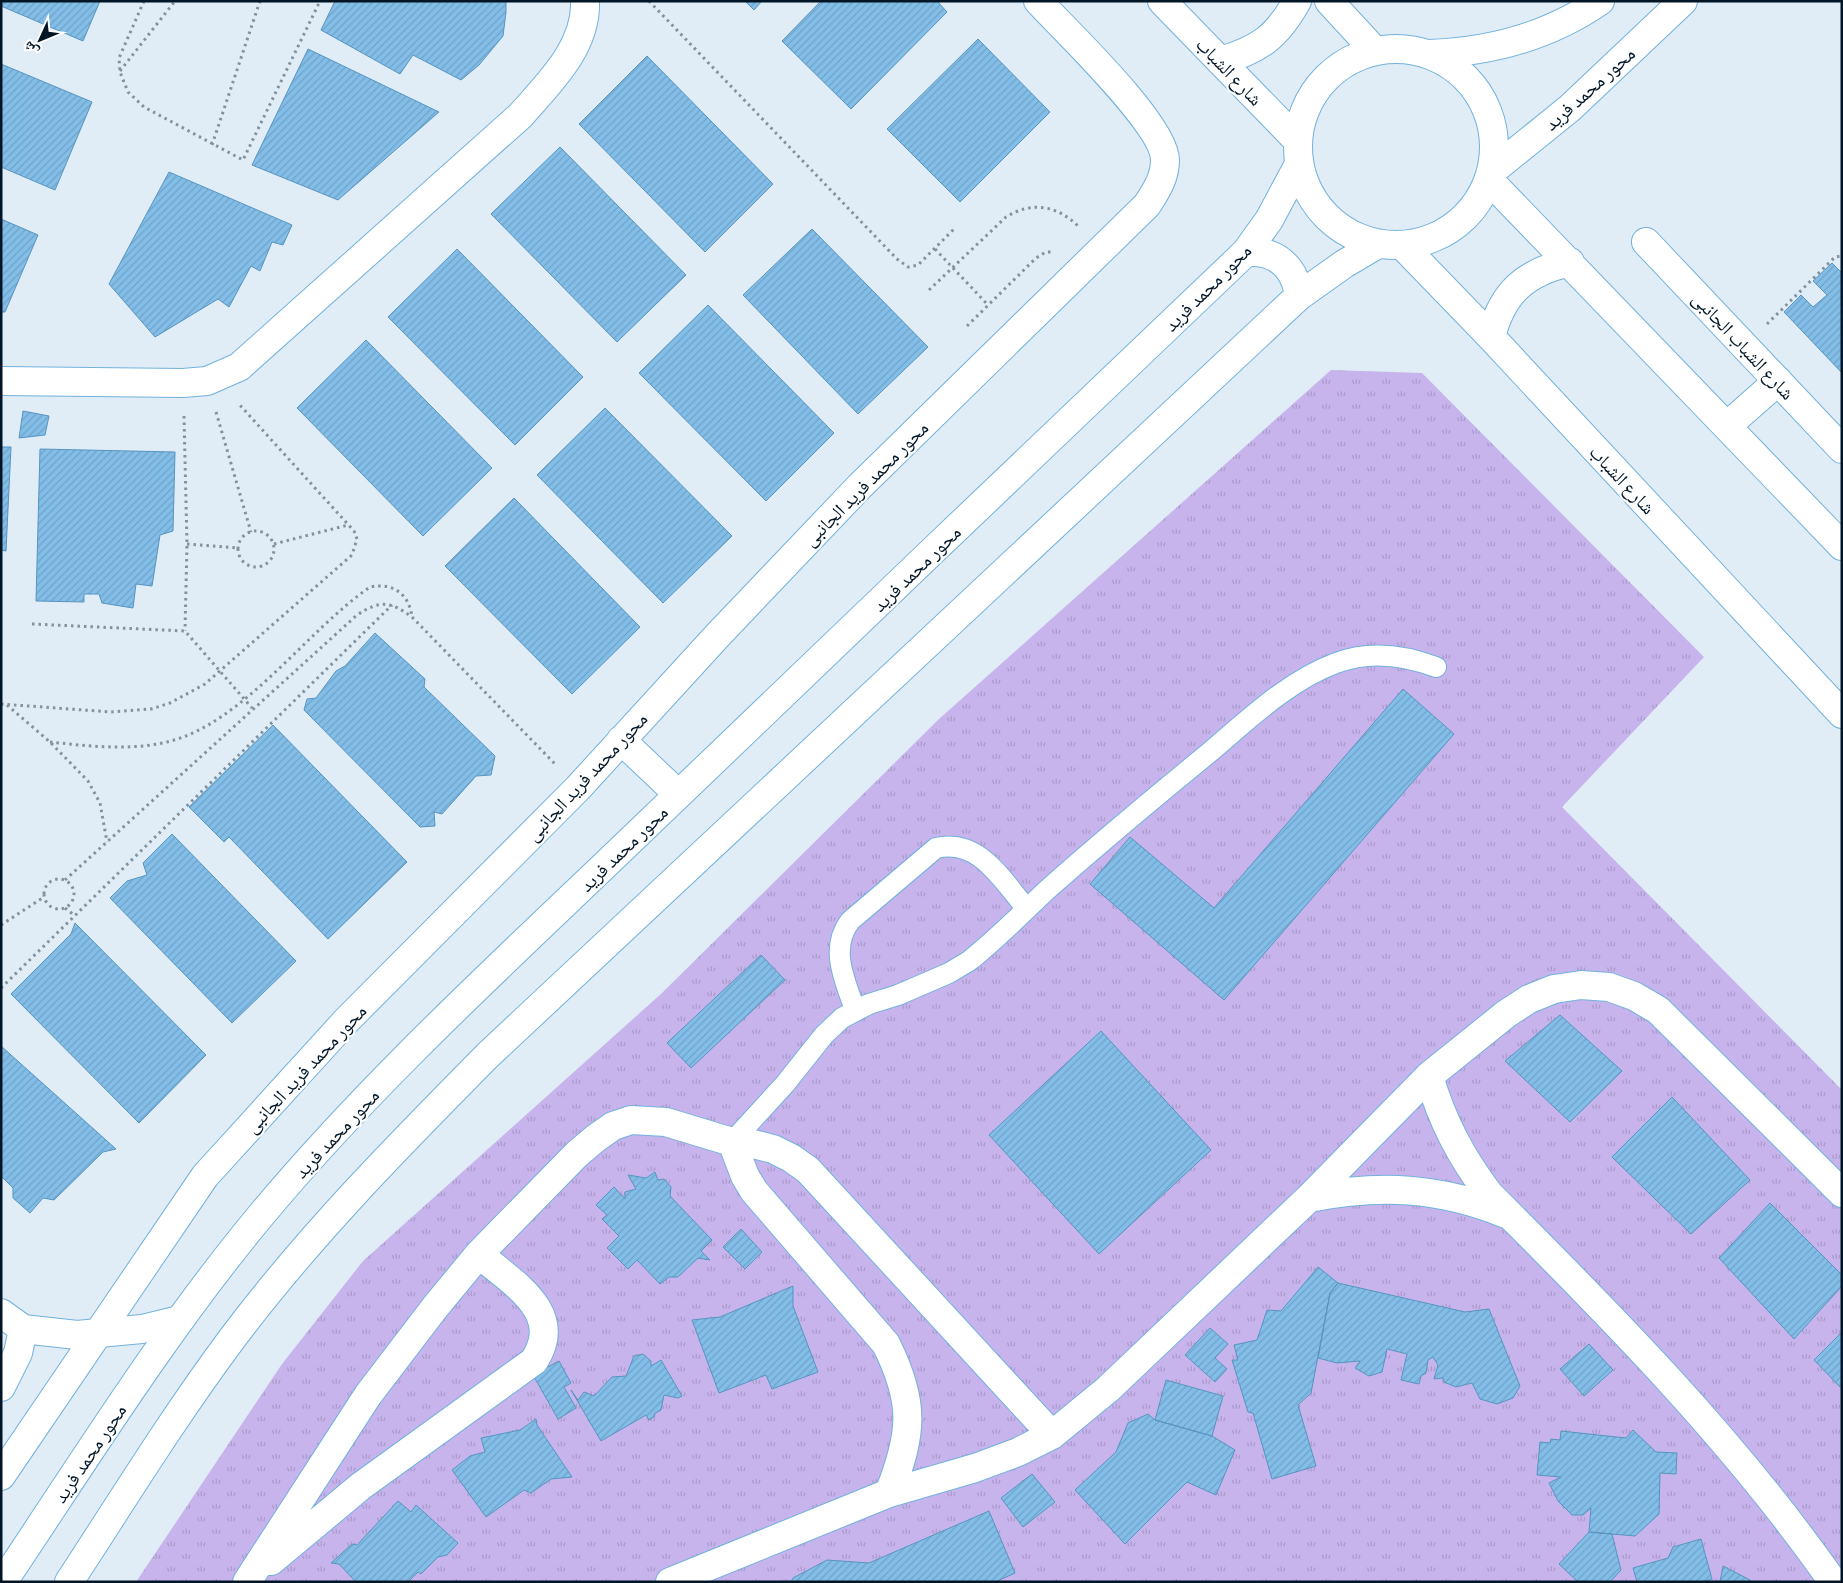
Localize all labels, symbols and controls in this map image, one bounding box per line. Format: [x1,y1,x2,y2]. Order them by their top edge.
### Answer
north arrow [15,15,65,65]
street label: شارع الشباب [1191,32,1268,111]
text: ش [19,37,42,61]
street label: محور محمد فريد [1539,41,1640,135]
street label: محور محمد فريد [1159,239,1256,336]
street label: شارع الشباب الجانبى [1687,286,1800,405]
street label: محور محمد فريد الجانبى [798,416,933,551]
street label: شارع الشباب [1585,440,1661,519]
street label: محور محمد فريد [867,520,966,617]
street label: محور محمد فريد الجانبى [520,707,652,846]
street label: محور محمد فريد [574,800,673,897]
street label: محور محمد فريد الجانبى [239,999,371,1137]
street label: محور محمد فريد [289,1083,383,1183]
street label: محور محمد فريد [48,1399,131,1507]

